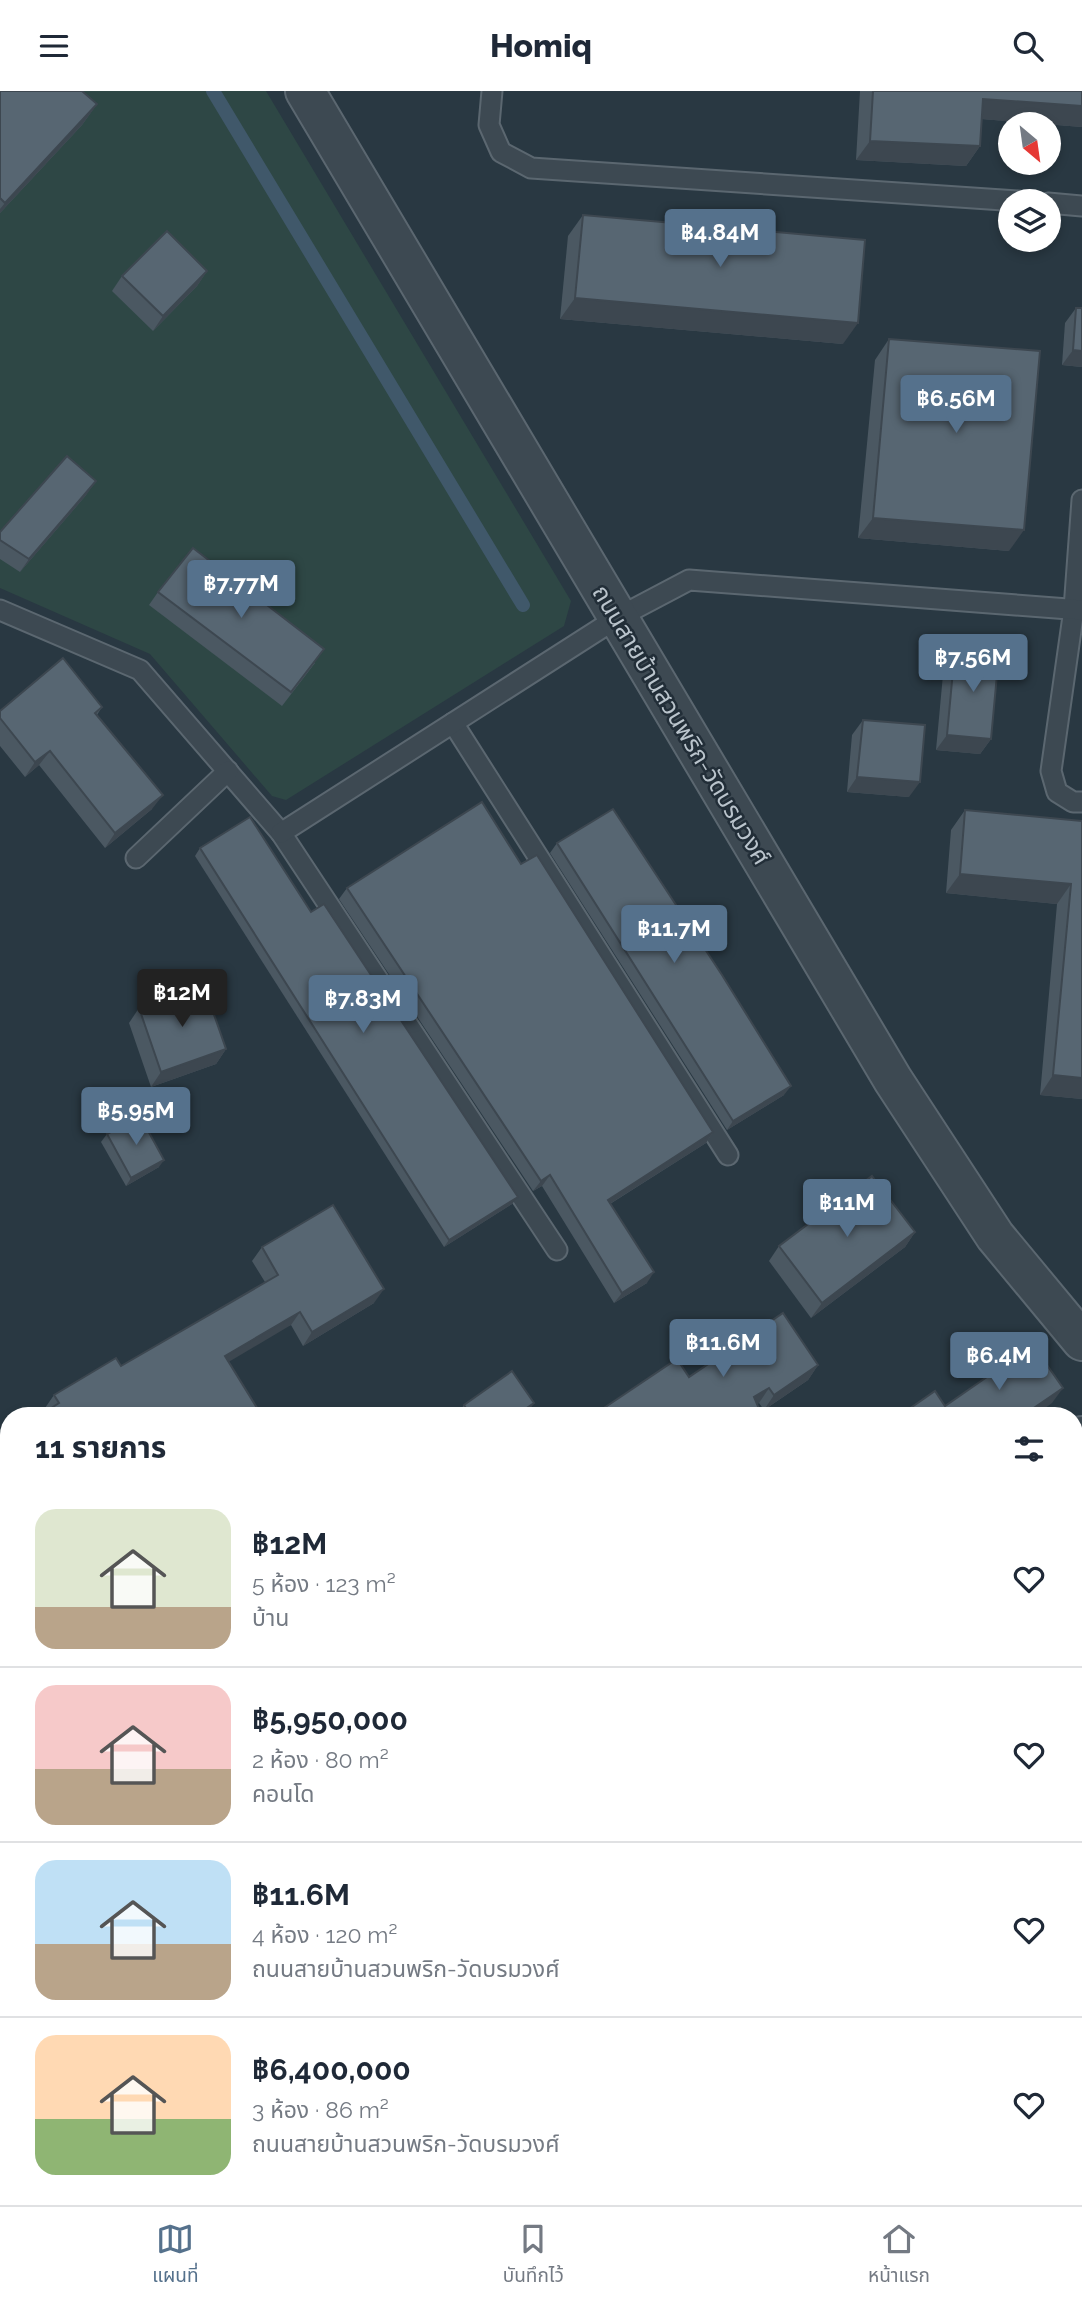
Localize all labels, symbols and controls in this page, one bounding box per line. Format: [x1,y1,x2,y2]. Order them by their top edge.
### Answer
icon: menu [35,27,73,65]
text: Homiq [490,27,592,64]
icon: search [1009,27,1047,65]
north arrow [998,112,1060,175]
map controls [998,112,1061,252]
button: layers [998,189,1061,252]
pin: ฿4.84M [663,209,777,269]
text: ฿4.84M [681,218,759,245]
pin: ฿6.56M [899,375,1013,435]
text: ฿6.56M [916,384,996,411]
pin: ฿7.77M [184,561,298,620]
text: ฿7.77M [203,569,279,596]
street label: ถนนสายบ้านสวนพริก-วัดบรมวงศ์ [586,580,777,870]
pin: ฿7.56M [916,635,1030,694]
text: ฿7.56M [935,643,1011,670]
pin: ฿11.7M [617,905,731,965]
text: ฿11.7M [637,914,711,941]
pin: ฿12M [141,969,223,1029]
pin: ฿7.83M [306,975,420,1035]
text: ฿12M [153,978,211,1005]
text: ฿7.83M [325,984,401,1011]
pin: ฿5.95M [79,1087,193,1147]
text: ฿5.95M [97,1096,175,1123]
pin: ฿11M [806,1179,888,1239]
text: ฿11M [819,1188,875,1215]
pin: ฿11.6M [666,1319,780,1379]
text: ฿11.6M [685,1328,761,1355]
pin: ฿6.4M [950,1333,1048,1392]
text: ฿6.4M [966,1341,1032,1368]
text: 11 รายการ [35,1430,166,1465]
icon: filters [1010,1430,1048,1468]
text: ฿12M [252,1526,327,1561]
icon: home [91,1537,175,1621]
icon: heart [1010,1560,1048,1598]
text: 5 ห้อง · 123 m² [252,1570,396,1597]
text: บ้าน [252,1604,289,1631]
text: ฿5,950,000 [252,1702,408,1737]
icon: home [91,1713,175,1797]
icon: heart [1010,1736,1048,1774]
text: 2 ห้อง · 80 m² [252,1746,389,1773]
text: คอนโด [252,1780,314,1807]
text: ฿11.6M [252,1877,350,1912]
icon: home [91,1888,175,1972]
icon: heart [1010,1911,1048,1949]
text: 4 ห้อง · 120 m² [252,1921,397,1948]
text: ถนนสายบ้านสวนพริก-วัดบรมวงศ์ [252,1955,560,1982]
text: ฿6,400,000 [252,2052,411,2087]
icon: home [91,2063,175,2147]
icon: heart [1010,2086,1048,2124]
text: 3 ห้อง · 86 m² [252,2096,389,2123]
text: ถนนสายบ้านสวนพริก-วัดบรมวงศ์ [252,2130,560,2157]
tab: แผนที่ [152,2220,198,2291]
tab: บันทึกไว้ [503,2220,564,2291]
tab: หน้าแรก [868,2220,930,2291]

